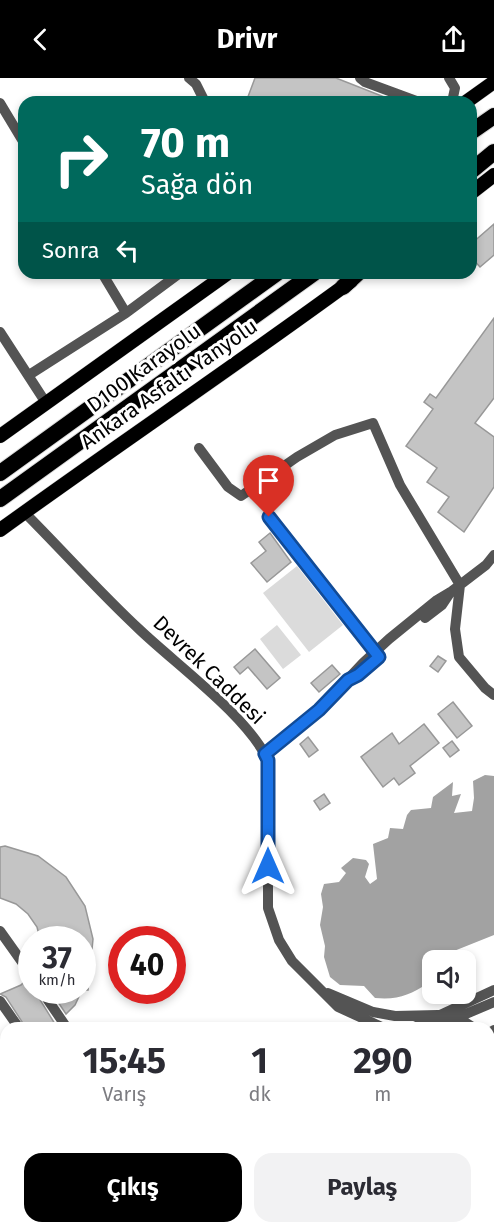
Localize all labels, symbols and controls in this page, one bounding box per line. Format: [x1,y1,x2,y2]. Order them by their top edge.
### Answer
icon: back [24,23,57,56]
text: Drivr [217,23,277,55]
icon: share [437,23,470,56]
text: 70 m [141,118,230,168]
icon: right [42,120,120,198]
text: Sağa dön [141,169,253,201]
icon: left [111,234,144,267]
text: Sonra [42,237,99,264]
street label: Ankara Asfaltı Yanyolu [76,313,262,455]
street label: D100 Karayolu [82,318,206,418]
pin [243,455,294,517]
icon: arrive [252,464,285,497]
street label: Devrek Caddesi [148,610,270,730]
position arrow [236,834,300,898]
speed limit sign: 40 [108,926,186,1004]
text: 37 [42,940,72,976]
map controls [422,950,476,1004]
button: sound [422,950,476,1004]
text: km/h [38,971,76,989]
text: 15:45 [82,1039,166,1083]
text: 1 [251,1039,268,1083]
text: 290 [353,1039,413,1083]
text: Varış [102,1082,146,1106]
text: dk [249,1082,271,1106]
text: m [374,1082,391,1106]
button: Çıkış [24,1153,242,1222]
button: Paylaş [254,1153,471,1222]

